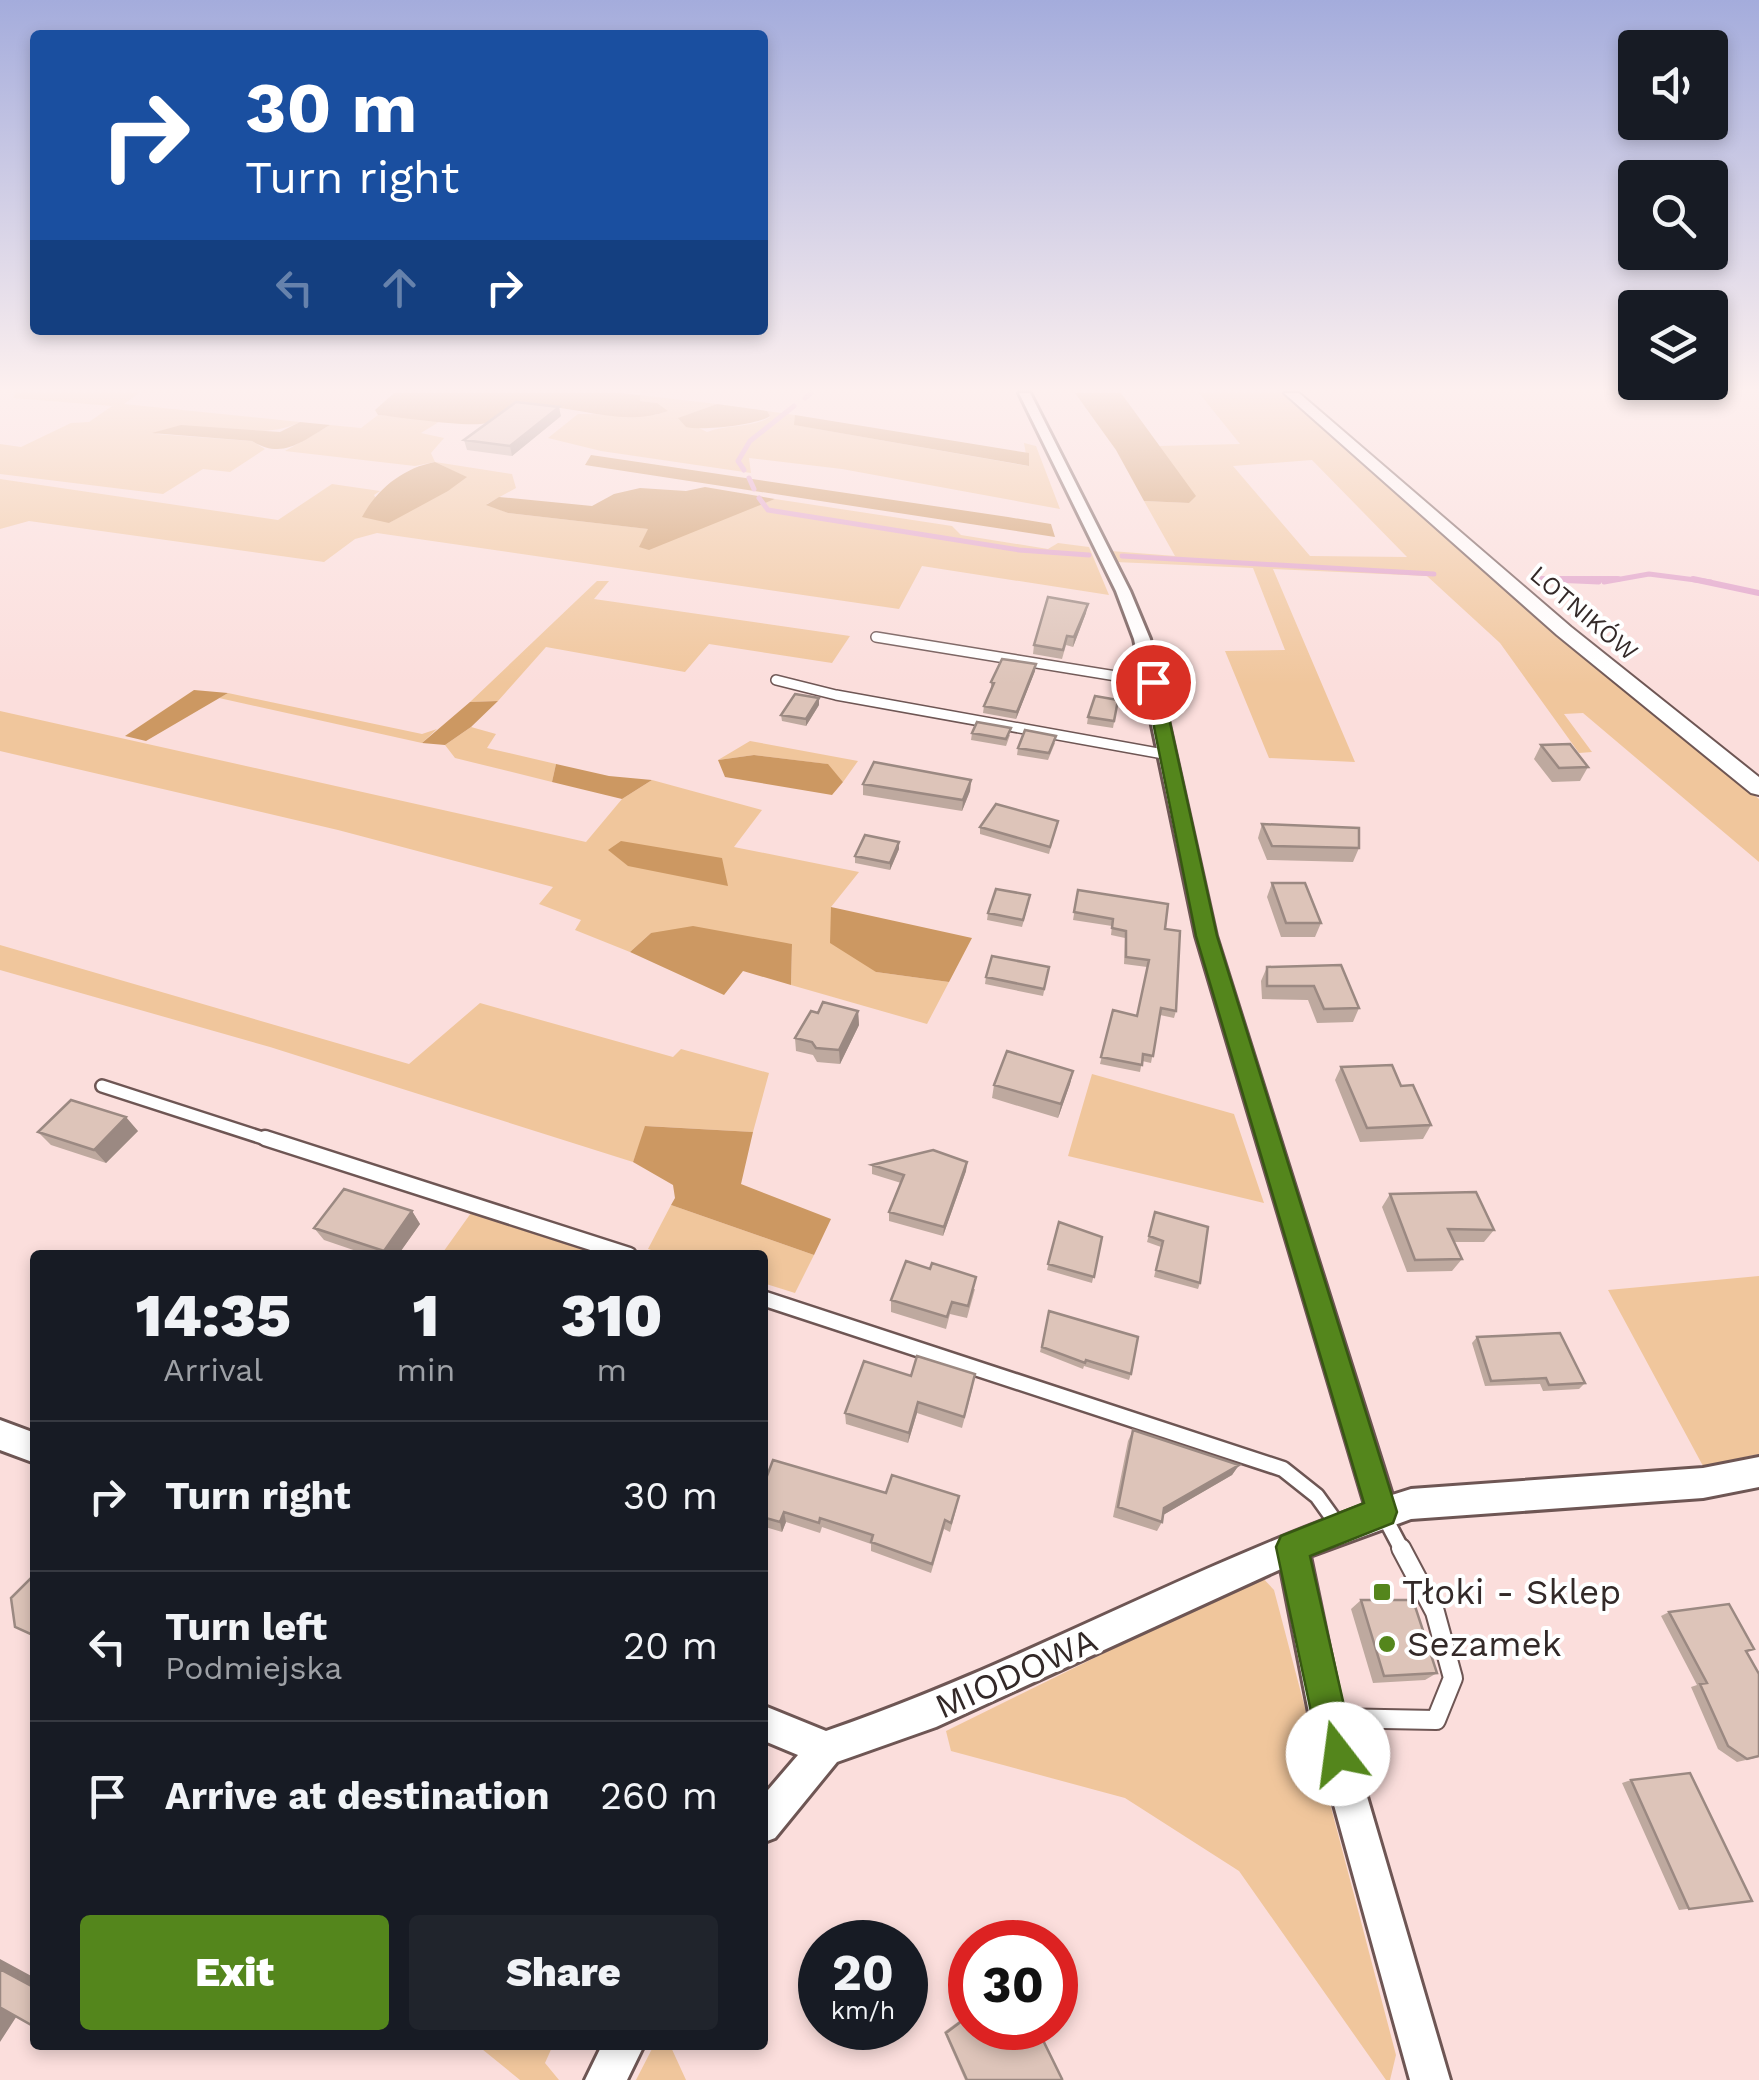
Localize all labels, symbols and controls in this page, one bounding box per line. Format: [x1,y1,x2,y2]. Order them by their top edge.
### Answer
map controls [1618,30,1728,400]
button: sound [1618,30,1728,140]
text: 30 m [245,67,417,149]
icon: right [80,70,210,200]
text: Turn right [245,151,459,204]
button: search [1618,160,1728,270]
icon: left [267,260,322,315]
icon: ahead [372,260,427,315]
icon: right [477,260,532,315]
button: layers [1618,290,1728,400]
street label: LOTNIKÓW [1524,559,1644,666]
pin [1111,640,1196,725]
icon: arrive [1126,655,1181,710]
text: 14:35 [136,1280,291,1351]
text: 1 [412,1280,439,1351]
text: 310 [561,1280,662,1351]
text: Arrival [163,1351,263,1389]
text: min [396,1351,455,1389]
text: m [596,1351,627,1389]
icon: right [80,1469,135,1524]
text: Turn right [165,1474,351,1518]
text: 30 m [623,1474,718,1518]
place label: Tłoki - Sklep [1402,1571,1621,1613]
marker: Tłoki - Sklep [1371,1581,1393,1603]
text: Turn left [165,1605,327,1649]
icon: left [80,1619,135,1674]
street label: MIODOWA [928,1619,1104,1727]
place label: Sezamek [1407,1623,1562,1665]
text: 20 m [623,1624,718,1668]
marker: Sezamek [1376,1633,1398,1655]
text: Podmiejska [165,1649,342,1687]
position arrow [1286,1702,1390,1806]
icon: arrive [80,1769,135,1824]
text: Arrive at destination [165,1774,550,1818]
text: 260 m [600,1774,718,1818]
button: Exit [80,1915,389,2030]
button: Share [409,1915,718,2030]
speed limit sign: 30 [948,1920,1078,2050]
text: 20 [832,1943,894,2002]
text: km/h [831,1996,895,2025]

